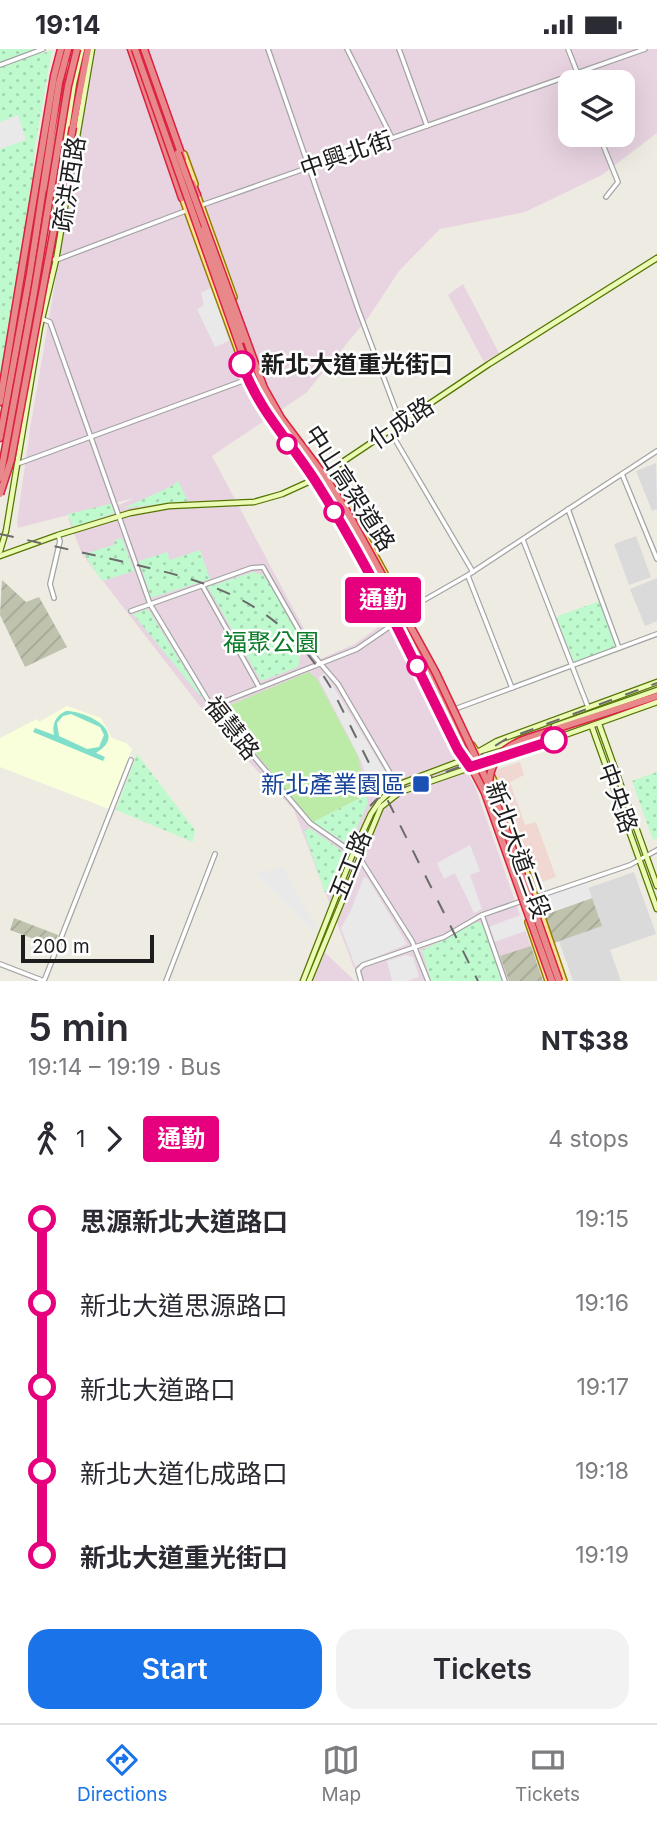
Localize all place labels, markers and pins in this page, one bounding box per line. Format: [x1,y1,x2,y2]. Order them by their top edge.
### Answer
place label: 新北大道重光街口 [261,350,453,379]
marker: 新北大道重光街口 [229,351,255,377]
unlabelled marker [277,434,297,454]
unlabelled marker [324,502,344,522]
unlabelled marker [407,656,427,676]
unlabelled marker [541,727,567,753]
place label: 新北產業園區 [261,770,405,799]
marker: 新北產業園區 [411,774,431,794]

